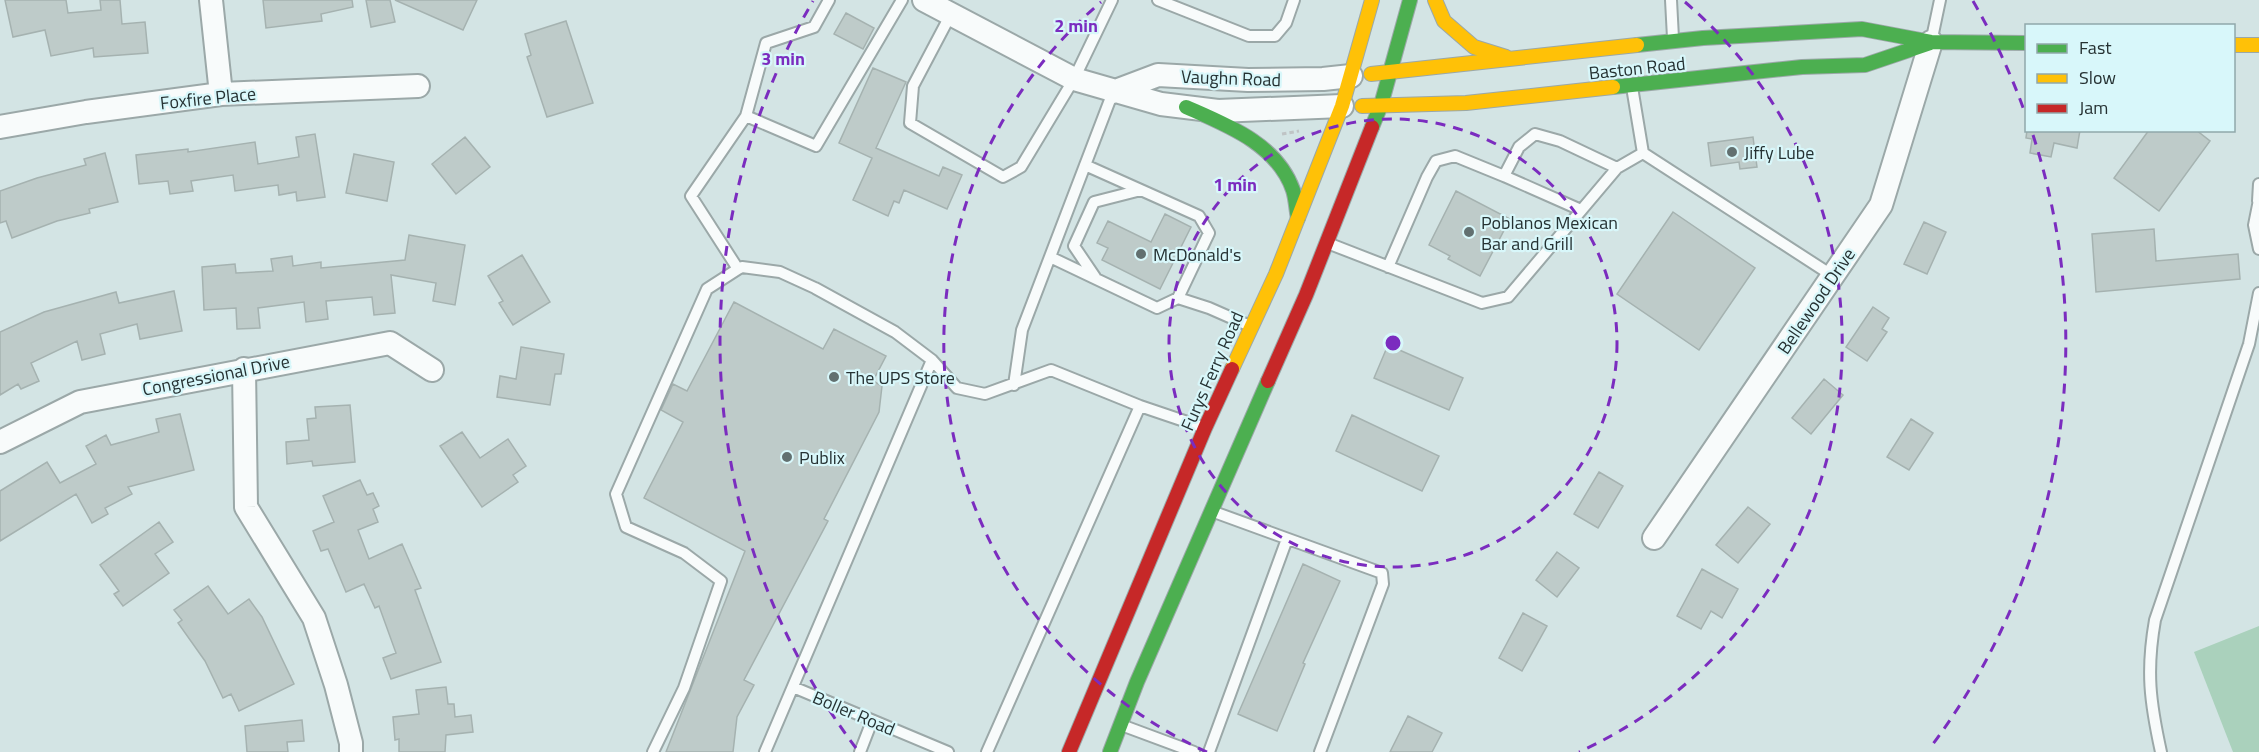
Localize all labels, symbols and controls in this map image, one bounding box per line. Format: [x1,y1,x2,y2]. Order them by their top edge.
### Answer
text: 2 min [1054,12,1098,39]
legend [2025,24,2235,132]
text: Fast [2079,34,2112,61]
text: 3 min [761,45,805,72]
street label: Baston Road [1587,50,1687,86]
street label: Vaughn Road [1181,63,1281,93]
text: Slow [2079,64,2116,91]
street label: Foxfire Place [159,80,257,116]
text: Jam [2079,94,2108,121]
place label: Jiffy Lube [1744,139,1814,166]
marker: Jiffy Lube [1725,145,1739,159]
text: 1 min [1213,171,1257,198]
place label: Poblanos Mexican Bar and Grill [1481,209,1618,257]
marker: Poblanos Mexican Bar and Grill [1462,225,1476,239]
place label: McDonald's [1153,241,1241,268]
street label: Bellewood Drive [1770,242,1862,360]
marker: McDonald's [1134,247,1148,261]
street label: Furys Ferry Road [1174,307,1250,435]
centre of rings [1383,333,1403,353]
street label: Congressional Drive [140,347,292,403]
place label: The UPS Store [846,364,955,391]
marker: The UPS Store [827,370,841,384]
place label: Publix [799,444,845,471]
marker: Publix [780,450,794,464]
street label: Boller Road [809,684,899,742]

